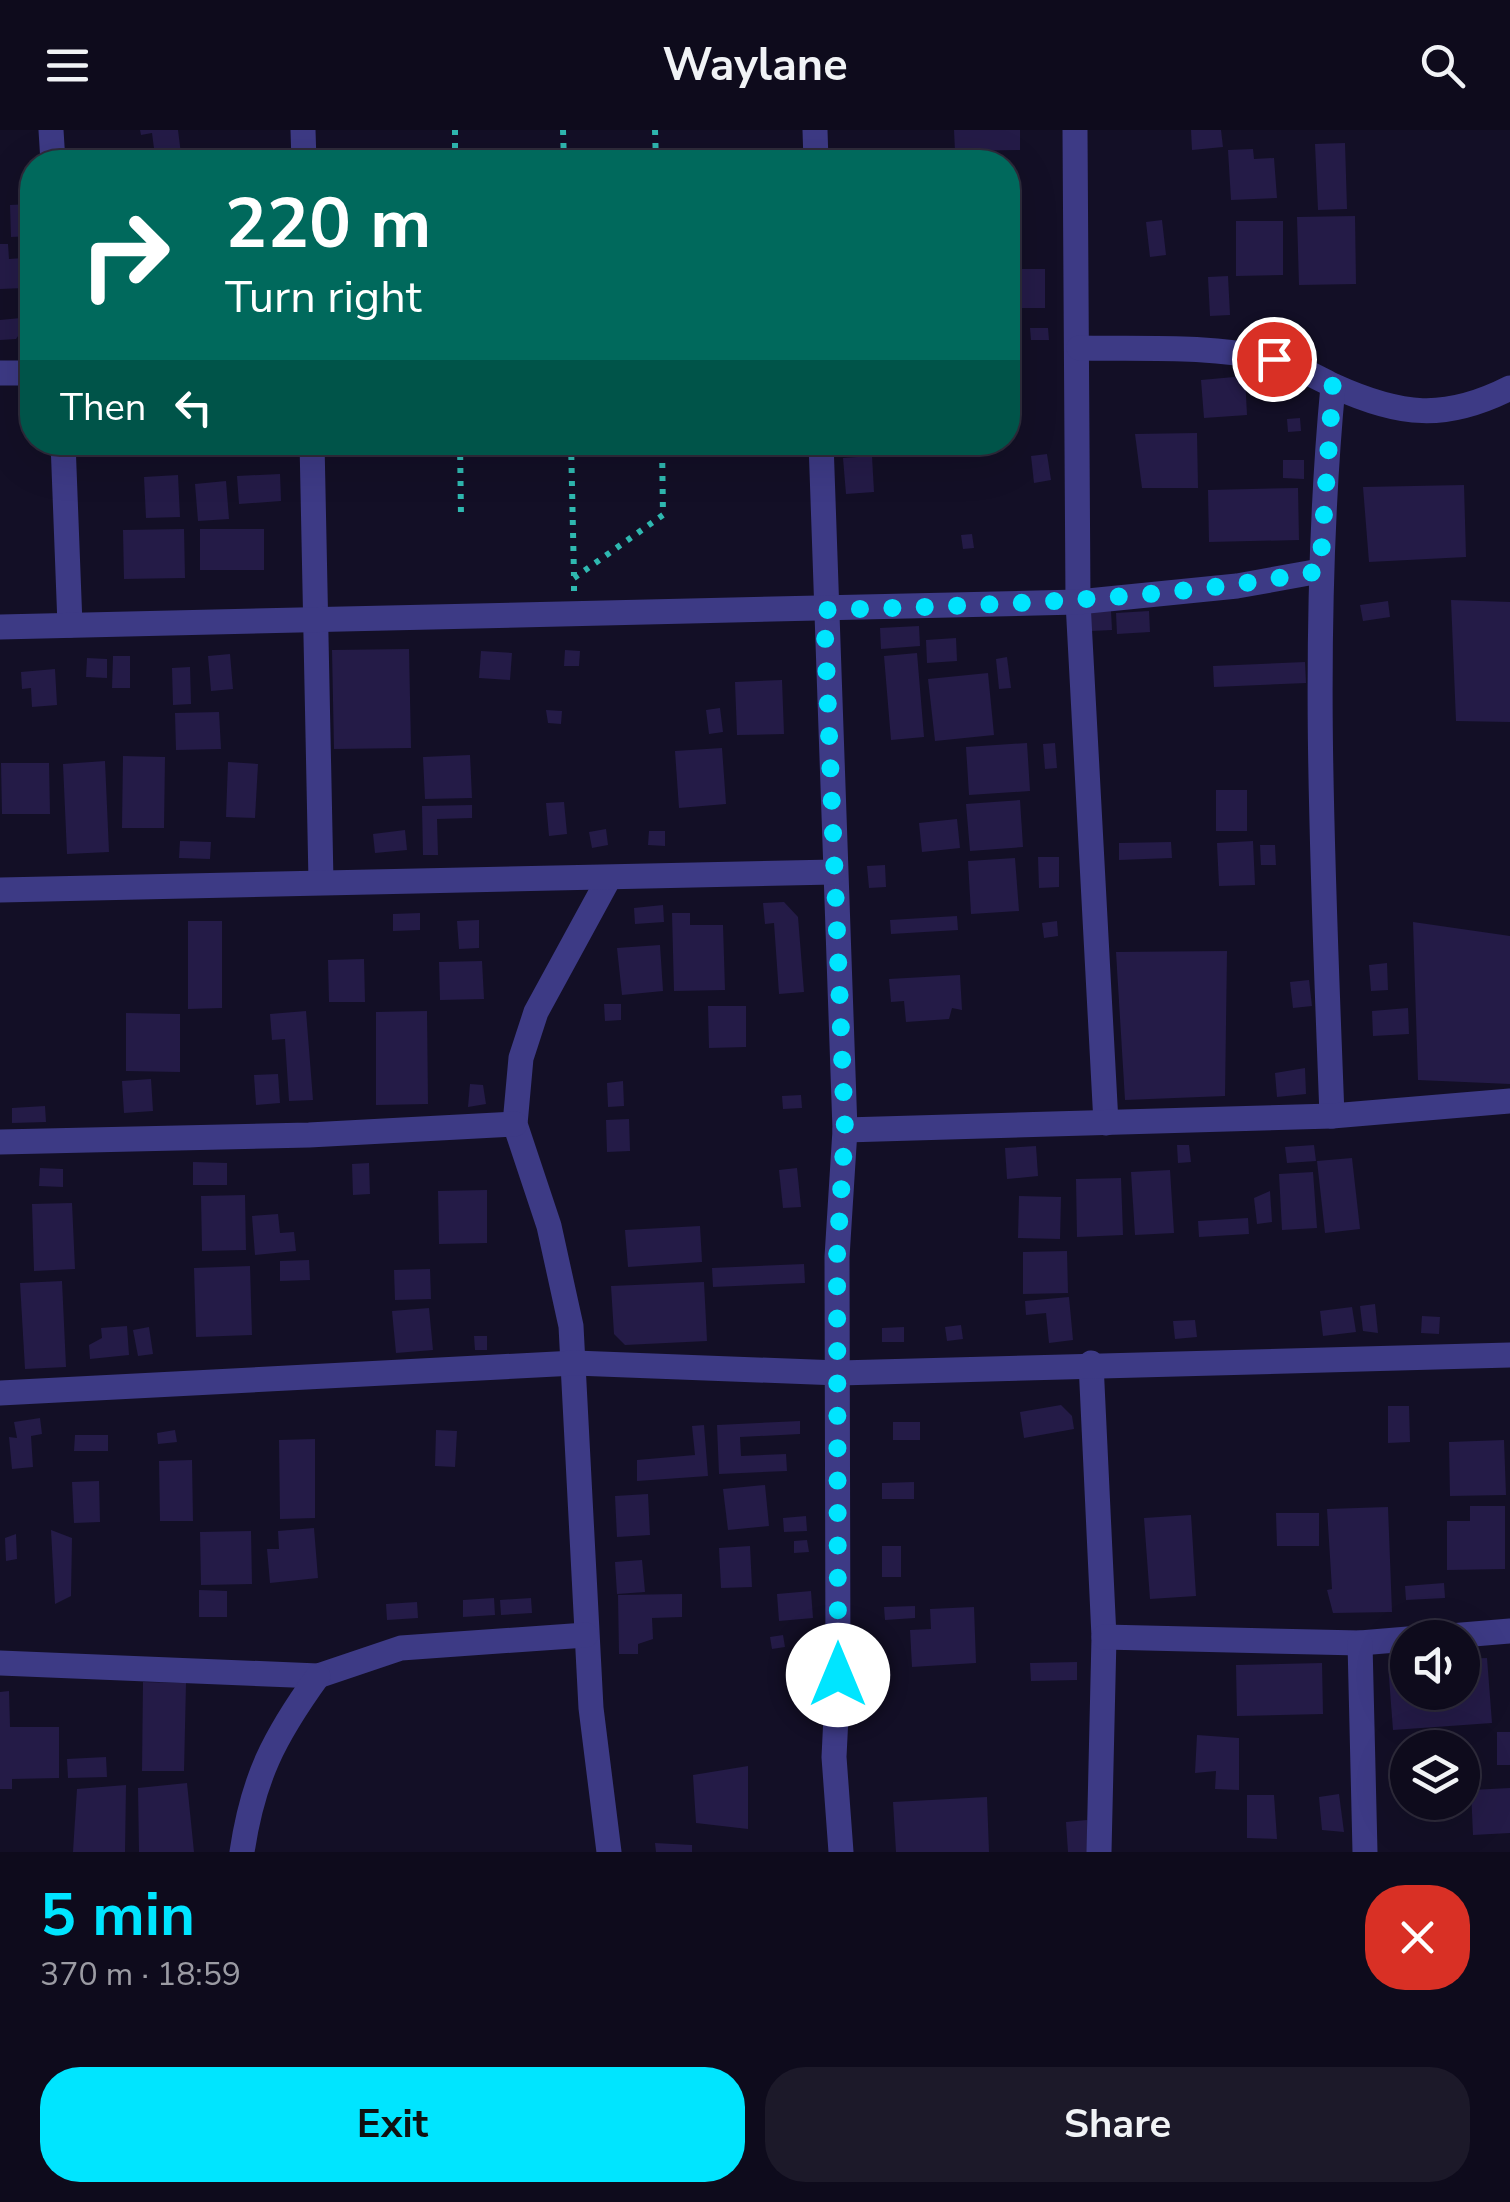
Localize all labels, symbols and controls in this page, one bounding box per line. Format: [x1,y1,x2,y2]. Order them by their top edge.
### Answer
text: Waylane [662,35,848,96]
icon: menu [40,38,95,93]
icon: search [1415,38,1470,93]
text: 220 m [225,176,431,272]
icon: right [60,190,190,320]
text: Turn right [225,267,422,328]
pin [1232,317,1317,402]
icon: arrive [1247,332,1302,387]
icon: left [166,380,221,435]
text: Then [60,382,146,433]
map controls [1390,1620,1480,1820]
button: sound [1390,1620,1480,1710]
position arrow [786,1623,890,1727]
button: layers [1390,1730,1480,1820]
text: 5 min [40,1874,195,1956]
button: close [1365,1885,1470,1990]
text: 370 m · 18:59 [40,1953,241,1996]
button: Exit [40,2067,745,2182]
button: Share [765,2067,1470,2182]

